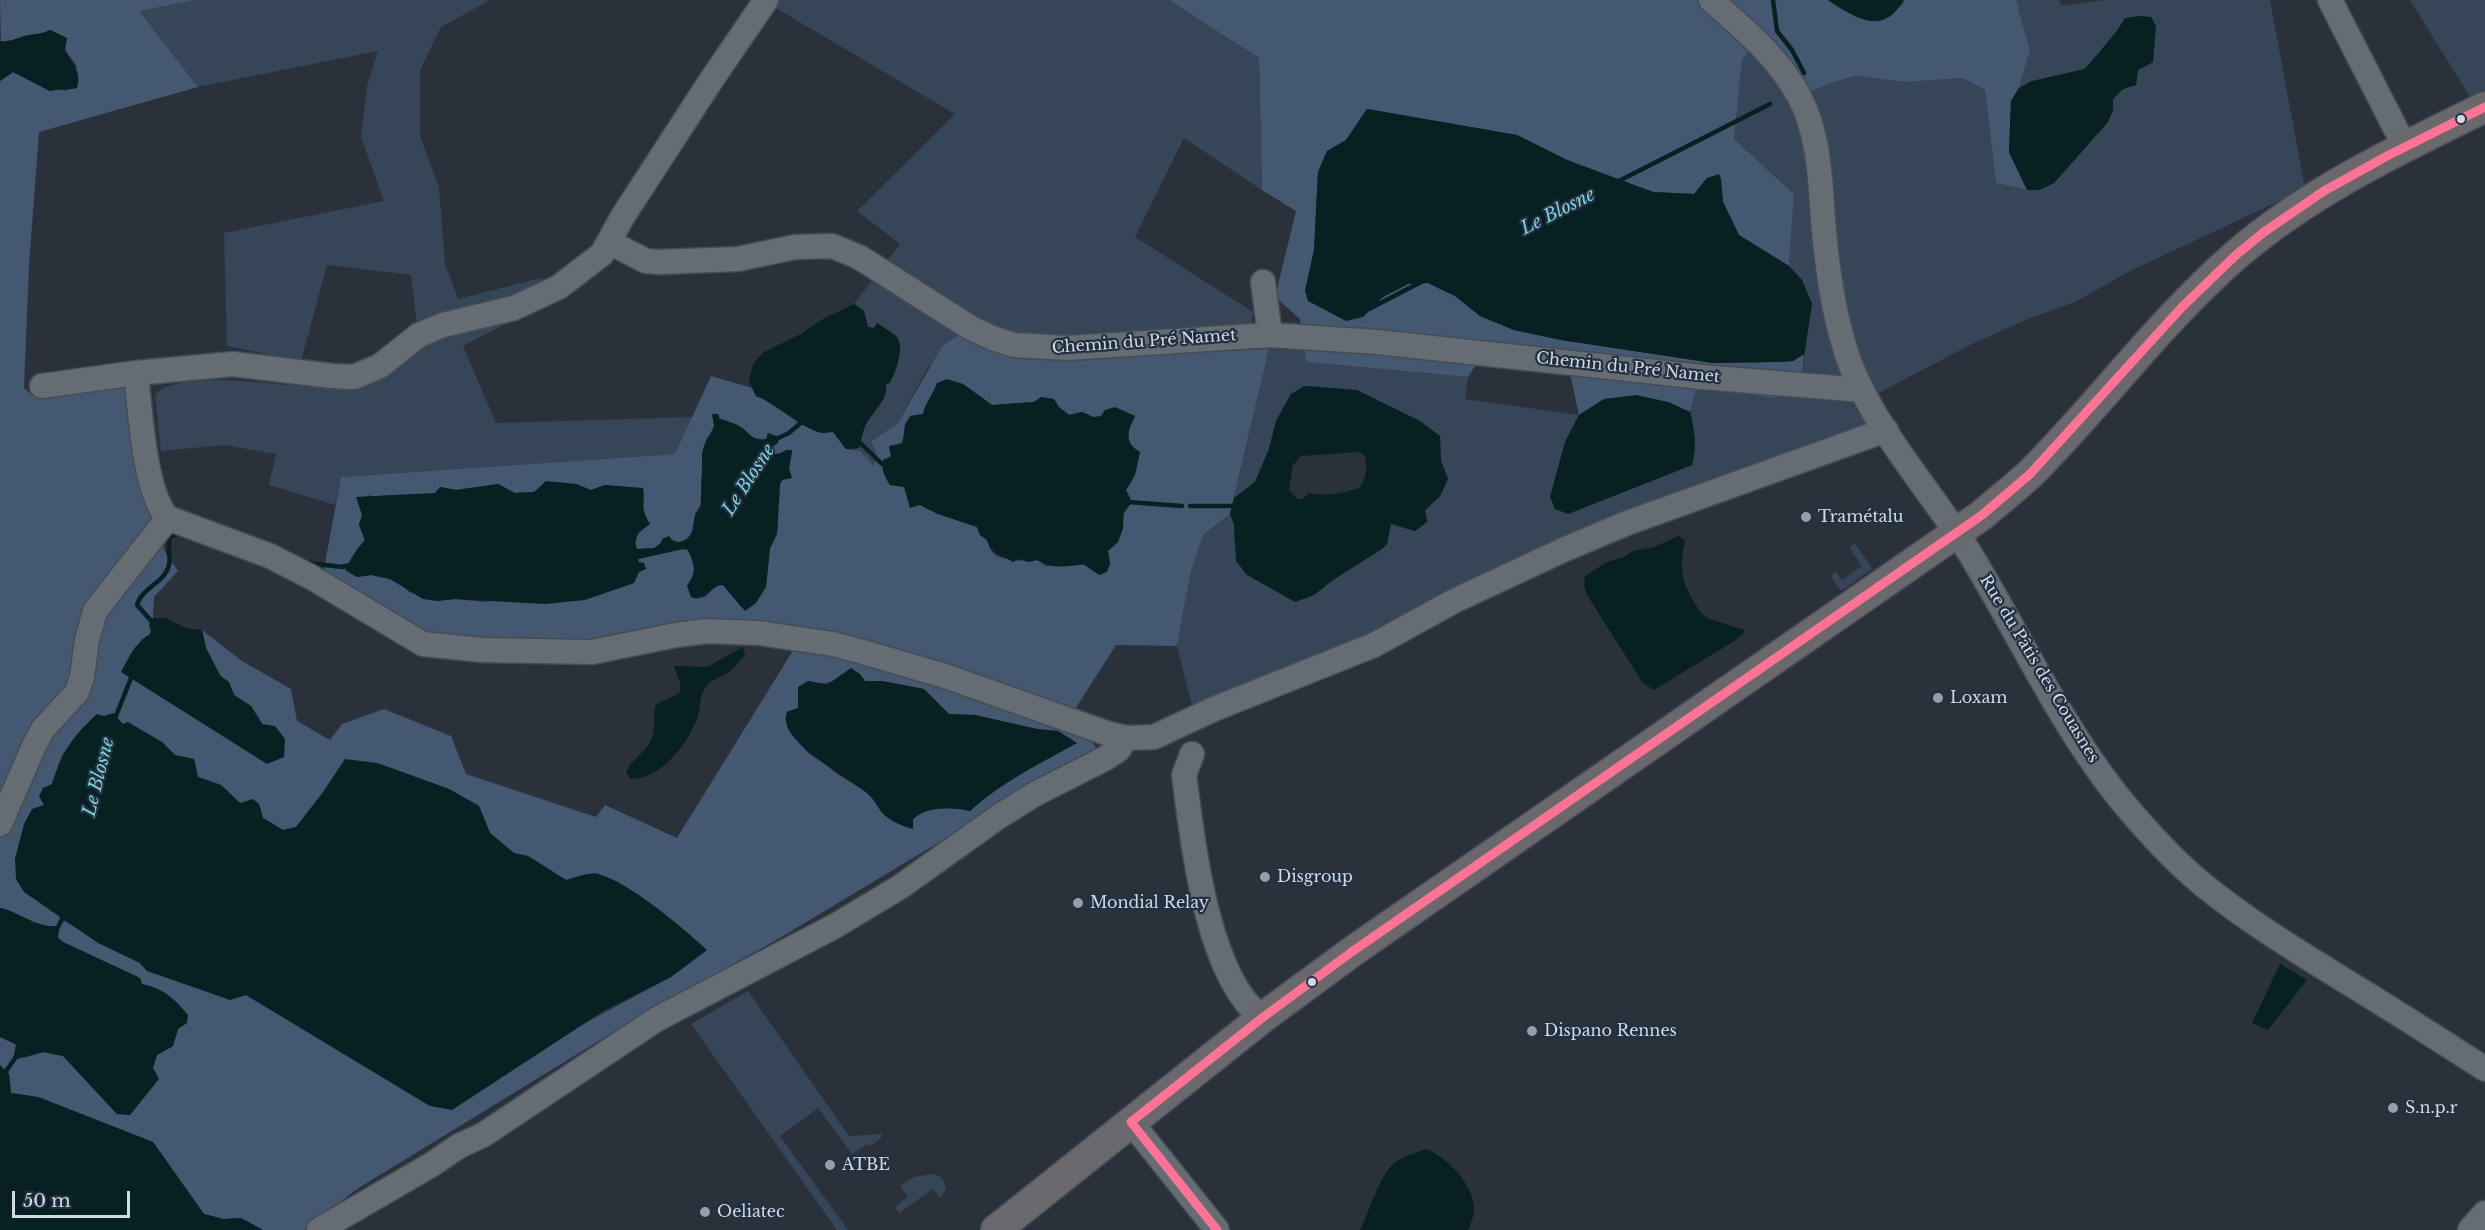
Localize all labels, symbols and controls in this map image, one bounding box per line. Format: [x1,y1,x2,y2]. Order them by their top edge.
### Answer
unlabelled marker [2455,113,2467,125]
water label: Le Blosne [1517,184,1599,240]
street label: Chemin du Pré Namet [1051,326,1237,358]
street label: Chemin du Pré Namet [1535,349,1721,387]
water label: Le Blosne [718,440,780,520]
place label: Tramétalu [1818,507,1903,527]
marker: Tramétalu [1799,510,1813,524]
street label: Rue du Pâtis des Couasnes [1975,572,2103,766]
place label: Loxam [1950,688,2007,708]
marker: Loxam [1931,691,1945,705]
water label: Le Blosne [79,735,119,819]
place label: Disgroup [1277,867,1353,887]
marker: Disgroup [1258,870,1272,884]
place label: Mondial Relay [1090,893,1209,913]
marker: Mondial Relay [1071,896,1085,910]
unlabelled marker [1306,976,1318,988]
place label: Dispano Rennes [1544,1021,1677,1041]
marker: Dispano Rennes [1525,1024,1539,1038]
place label: S.n.p.r [2405,1098,2457,1118]
marker: S.n.p.r [2386,1101,2400,1115]
place label: ATBE [842,1155,890,1175]
marker: ATBE [823,1158,837,1172]
scale bar [15,1179,134,1217]
text: 50 m [23,1190,71,1212]
place label: Oeliatec [717,1202,785,1222]
marker: Oeliatec [698,1205,712,1219]

